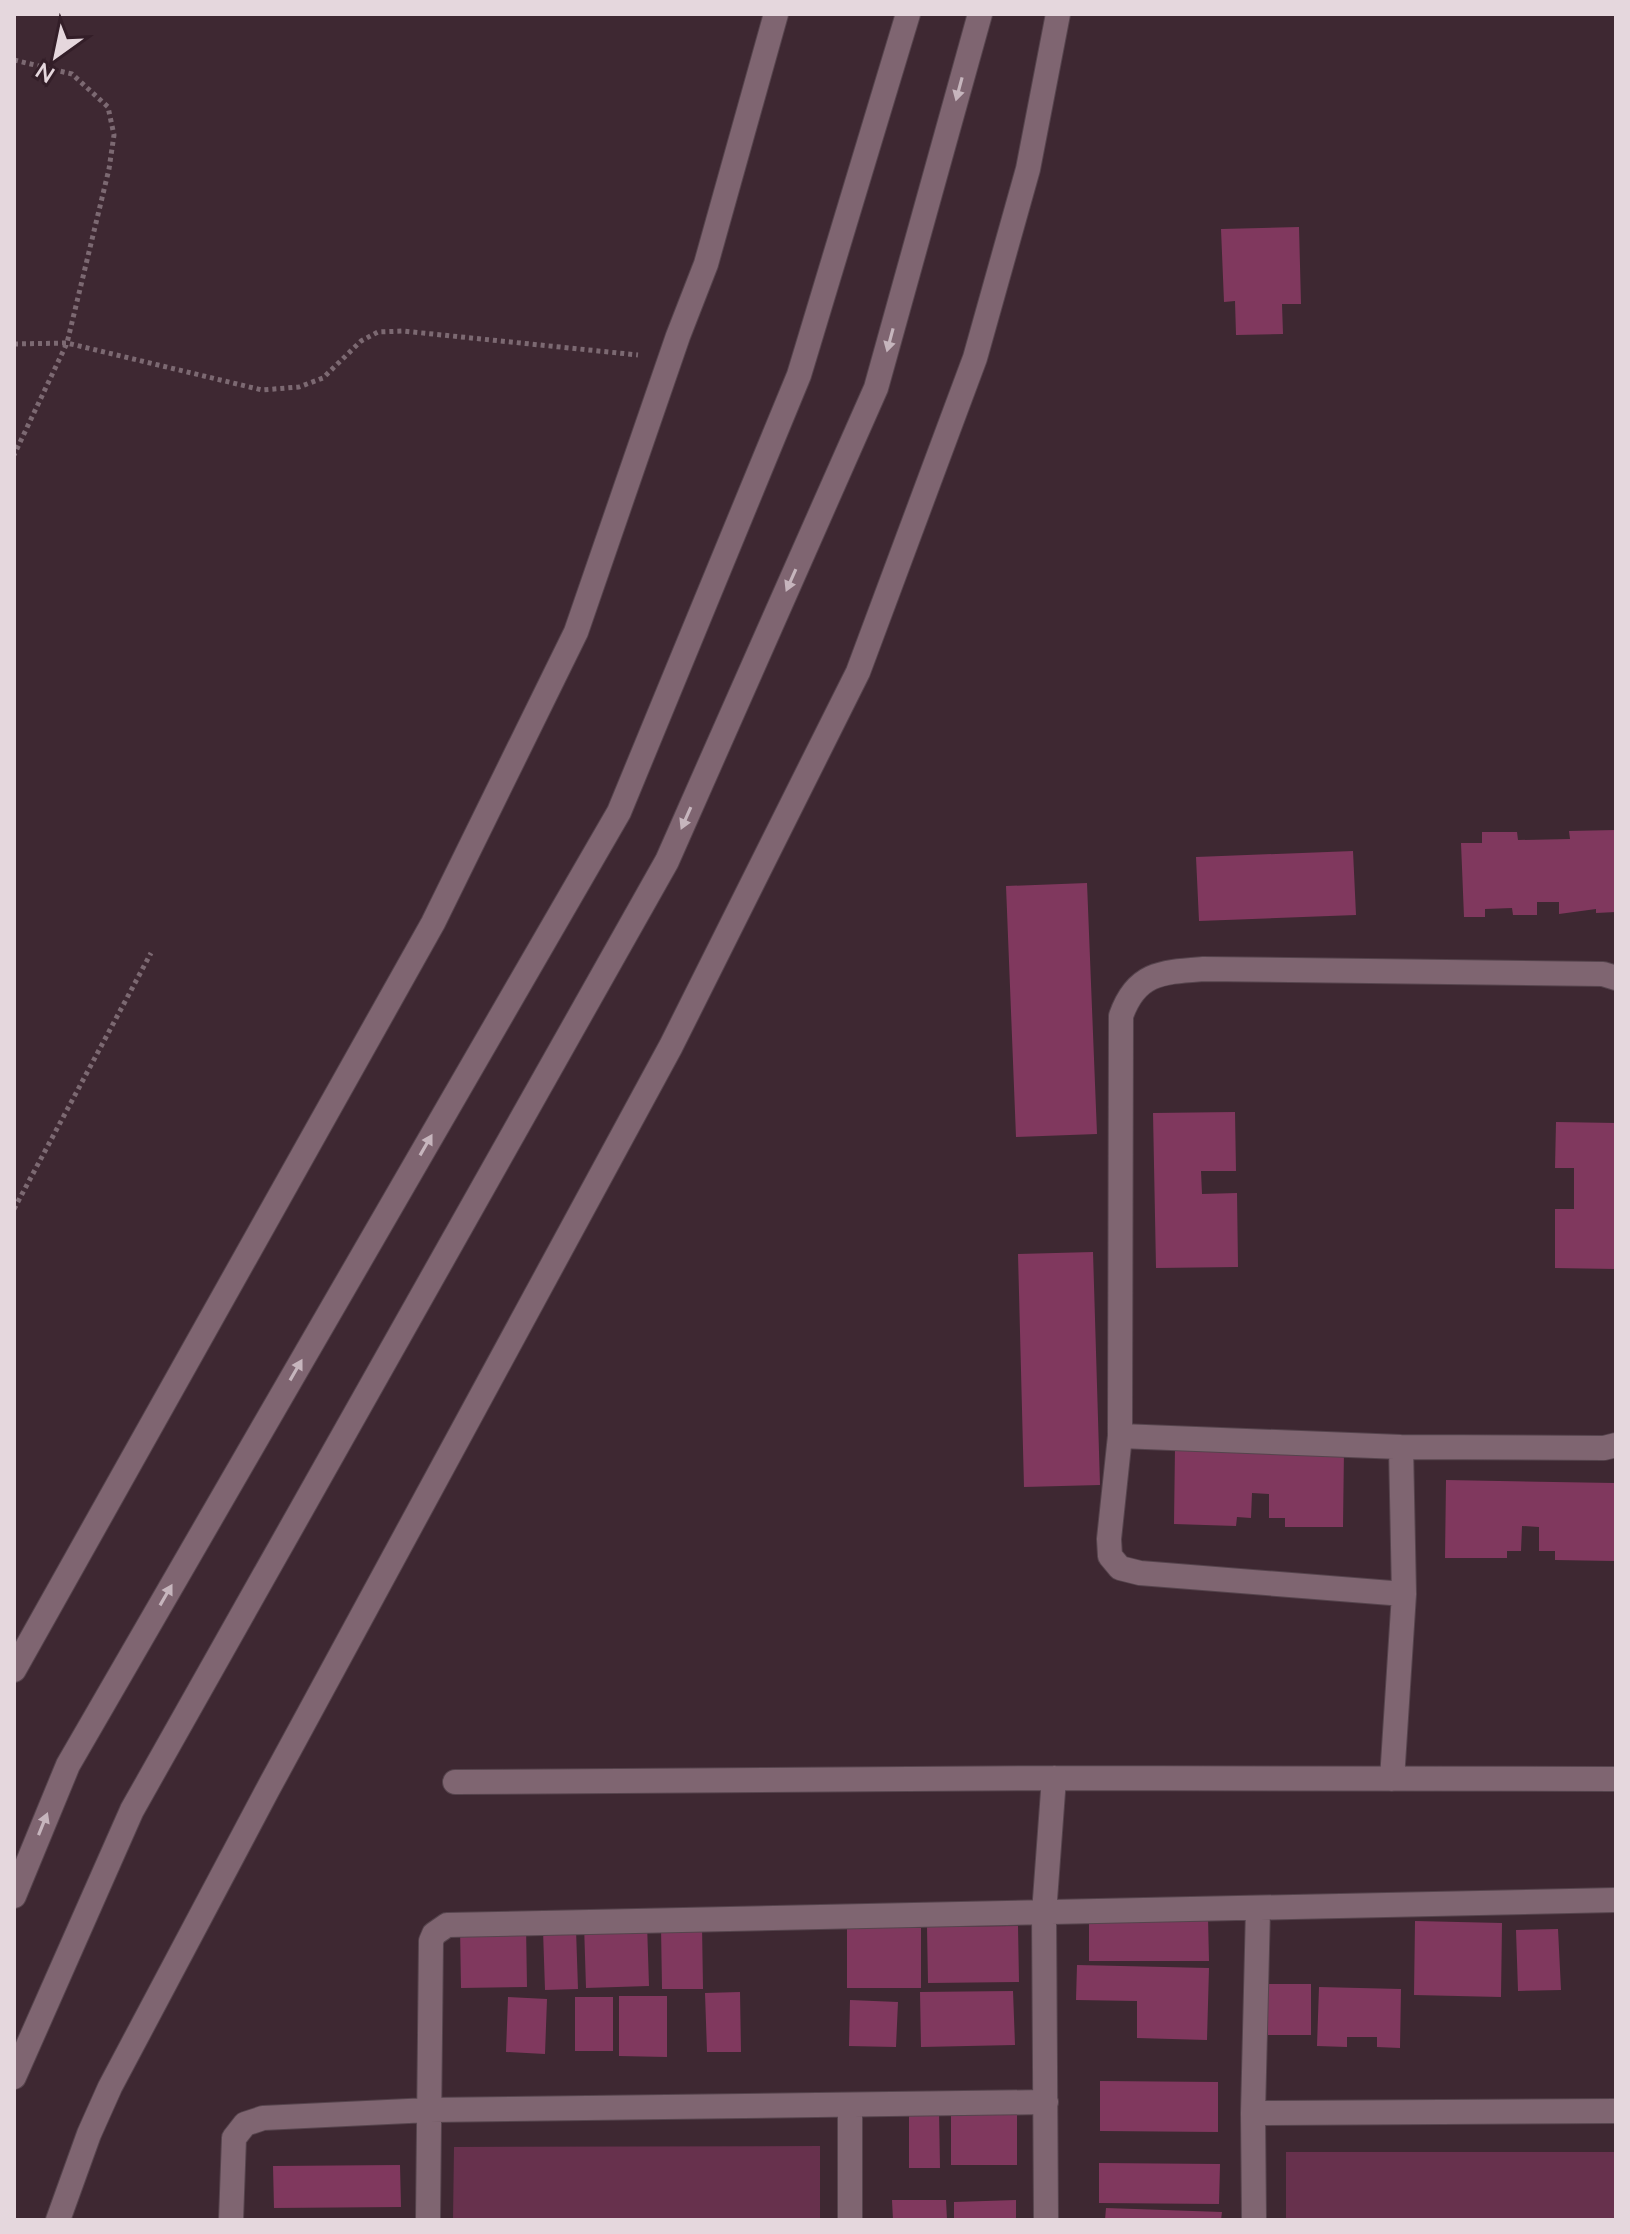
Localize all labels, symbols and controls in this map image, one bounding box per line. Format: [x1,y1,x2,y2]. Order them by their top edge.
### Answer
north arrow [16,16,96,96]
text: N [30,57,59,89]
one-way arrow [952,78,965,102]
one-way arrow [883,327,895,352]
one-way arrow [784,568,798,592]
one-way arrow [679,806,693,829]
one-way arrow [419,1134,433,1156]
one-way arrow [289,1359,303,1381]
one-way arrow [159,1584,173,1606]
one-way arrow [37,1812,50,1836]

